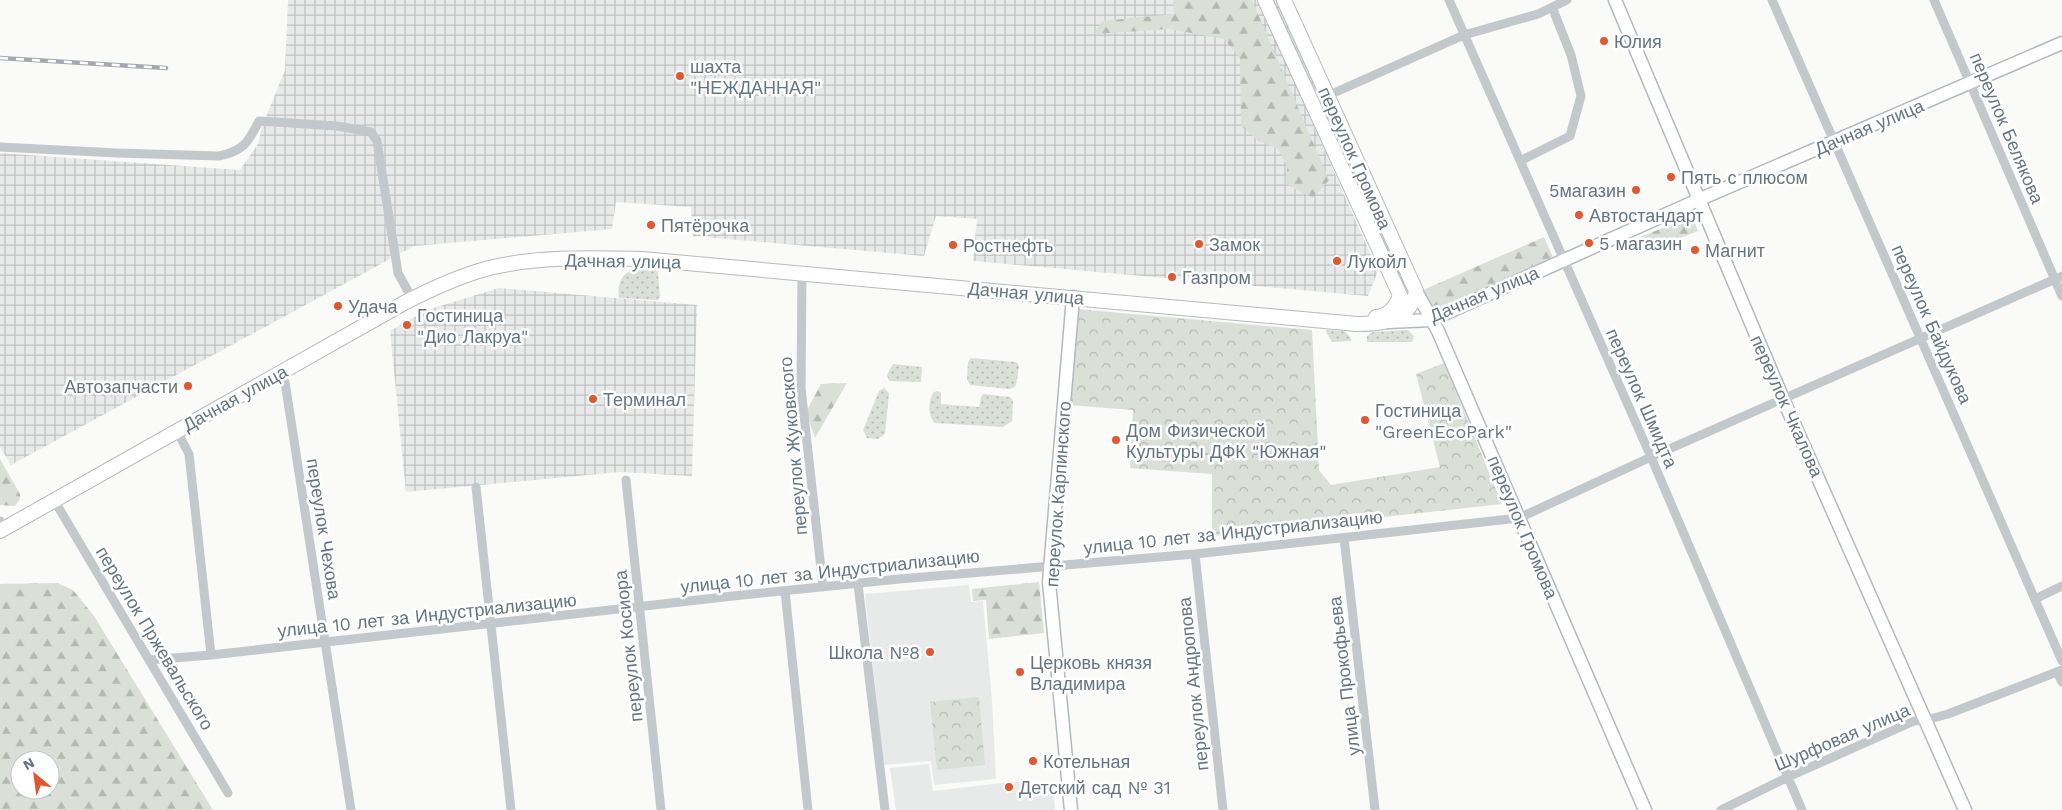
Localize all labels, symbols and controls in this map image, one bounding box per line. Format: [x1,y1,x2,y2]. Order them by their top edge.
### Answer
place label: Юлия [1614,31,1662,52]
marker: Юлия [1598,35,1610,47]
street label: переулок Белякова [1966,49,2049,207]
place label: шахта "НЕЖДАННАЯ" [690,56,821,98]
marker: шахта "НЕЖДАННАЯ" [674,70,686,82]
street label: переулок Громова [1314,84,1396,233]
street label: Дачная улица [1811,94,1928,159]
place label: Пять с плюсом [1681,167,1808,188]
marker: Пять с плюсом [1665,171,1677,183]
place label: 5магазин [1549,180,1626,201]
marker: 5магазин [1630,184,1642,196]
place label: Автостандарт [1589,205,1704,226]
marker: Автостандарт [1573,209,1585,221]
place label: Пятёрочка [661,215,750,236]
marker: Пятёрочка [645,219,657,231]
place label: 5 магазин [1599,233,1682,254]
place label: Замок [1209,234,1260,255]
place label: Ростнефть [963,235,1053,256]
marker: 5 магазин [1583,237,1595,249]
marker: Замок [1193,238,1205,250]
marker: Ростнефть [947,239,959,251]
place label: Магнит [1705,240,1765,261]
street label: переулок Байдукова [1887,241,1977,408]
marker: Магнит [1689,244,1701,256]
street label: Дачная улица [565,249,682,273]
place label: Лукойл [1347,251,1407,272]
marker: Лукойл [1331,255,1343,267]
street label: Дачная улица [1426,261,1543,326]
place label: Газпром [1182,267,1251,288]
marker: Газпром [1166,271,1178,283]
street label: Дачная улица [967,277,1086,309]
place label: Удача [348,296,399,317]
marker: Удача [332,300,344,312]
place label: Гостиница "Дио Лакруа" [417,305,528,347]
marker: Гостиница "Дио Лакруа" [401,319,413,331]
street label: переулок Шмидта [1602,325,1683,472]
street label: переулок Чкалова [1746,332,1828,481]
street label: переулок Жуковского [775,356,811,536]
street label: Дачная улица [179,360,292,435]
place label: Автозапчасти [64,376,178,397]
marker: Автозапчасти [182,380,194,392]
place label: Терминал [603,389,686,410]
marker: Терминал [587,393,599,405]
street label: переулок Карпинского [1041,400,1075,588]
place label: Гостиница "GreenEcoPark" [1375,400,1512,442]
marker: Гостиница "GreenEcoPark" [1359,414,1371,426]
place label: Дом Физической Культуры ДФК "Южная" [1126,420,1326,462]
marker: Дом Физической Культуры ДФК "Южная" [1110,434,1122,446]
street label: переулок Громова [1483,452,1563,603]
street label: переулок Чехова [302,457,346,602]
street label: улица 10 лет за Индустриализацию [1082,506,1384,558]
street label: переулок Пржевальского [92,542,218,734]
street label: улица 10 лет за Индустриализацию [679,545,981,597]
street label: переулок Косиора [609,568,646,723]
street label: улица 10 лет за Индустриализацию [276,589,578,641]
street label: улица Прокофьева [1324,594,1364,757]
street label: переулок Андропова [1173,595,1213,772]
place label: Школа №8 [828,642,920,663]
marker: Школа №8 [924,646,936,658]
place label: Церковь князя Владимира [1030,652,1152,694]
marker: Церковь князя Владимира [1014,666,1026,678]
street label: Шурфовая улица [1771,699,1914,775]
north arrow [10,750,60,800]
place label: Котельная [1043,751,1130,772]
text: N [20,754,37,773]
marker: Котельная [1027,755,1039,767]
place label: Детский сад № 31 [1019,777,1171,798]
marker: Детский сад № 31 [1003,781,1015,793]

